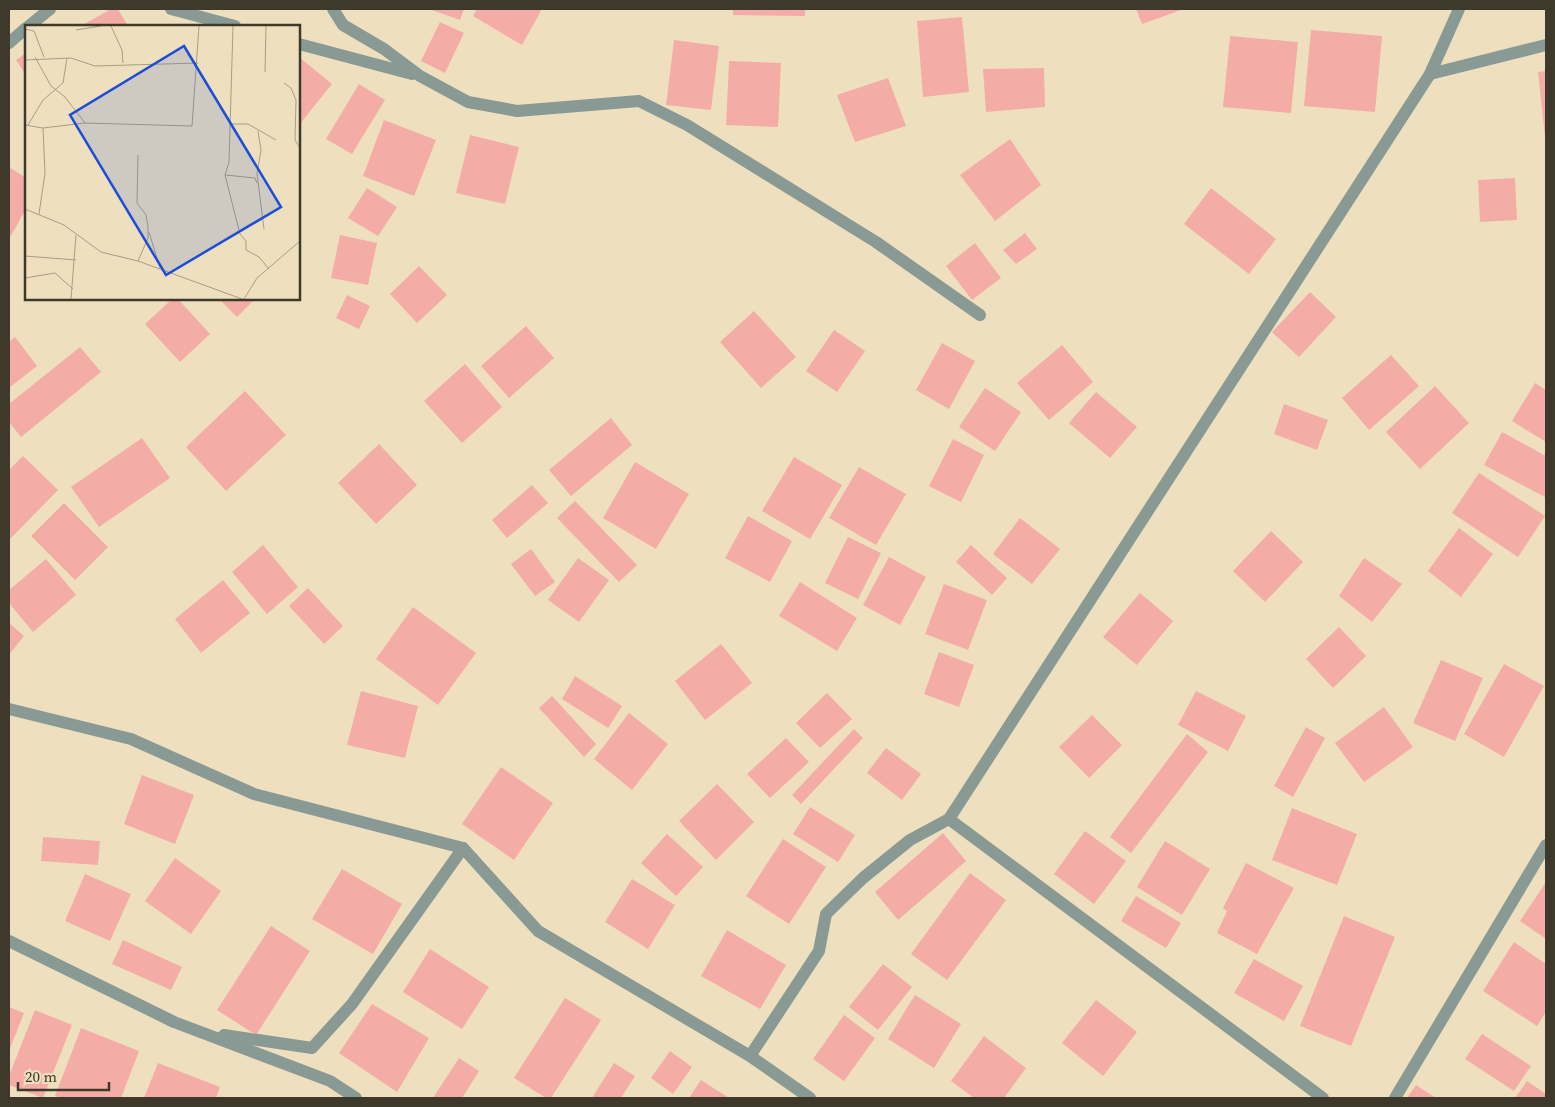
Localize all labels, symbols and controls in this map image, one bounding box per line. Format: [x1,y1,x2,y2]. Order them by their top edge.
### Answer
inset map [25,25,300,300]
scale bar [18,1060,109,1092]
text: 20 m [25,1066,57,1087]

